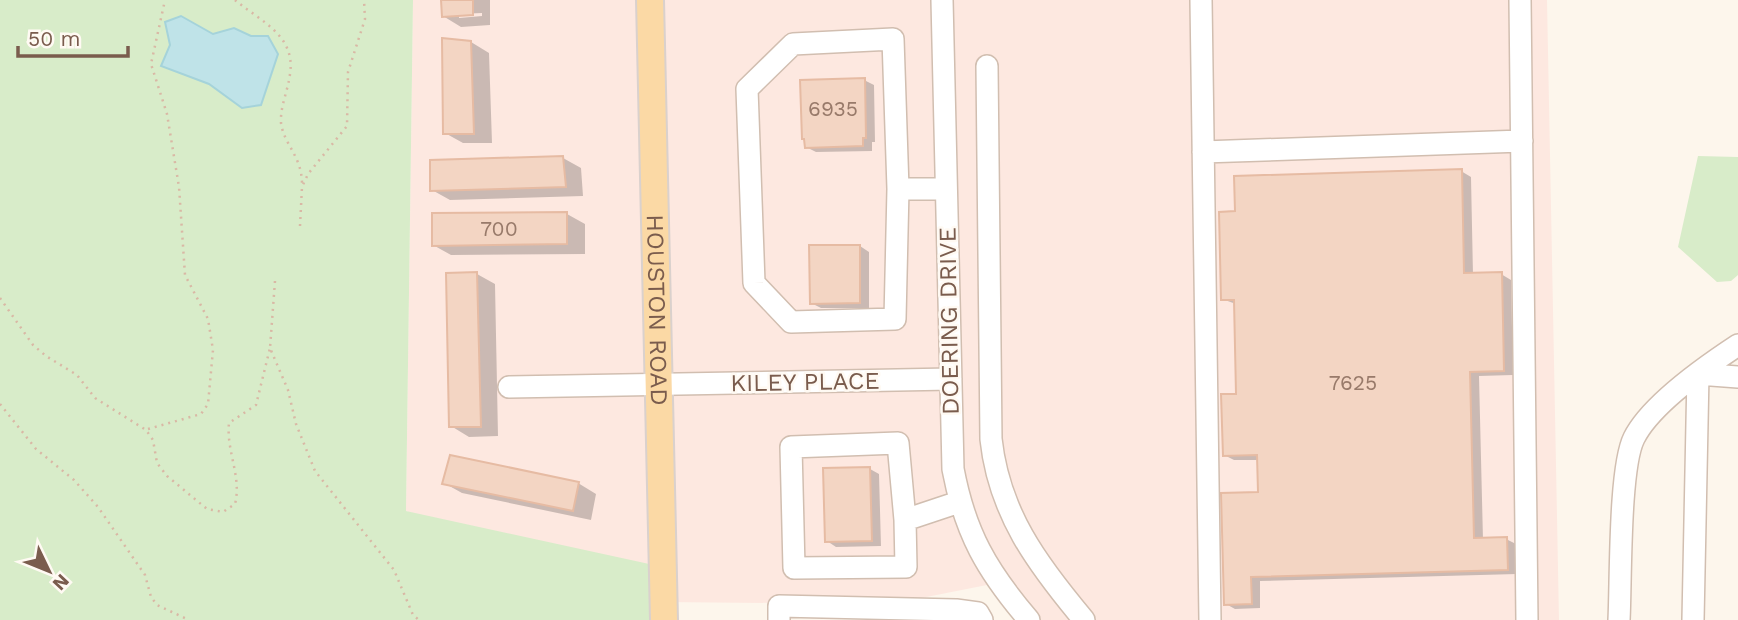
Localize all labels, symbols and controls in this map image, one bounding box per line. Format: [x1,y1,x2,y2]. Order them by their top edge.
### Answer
scale bar [18,14,128,58]
text: 50 m [28,26,80,51]
house number: 6935 [808,96,858,121]
street label: HOUSTON ROAD [641,214,673,406]
house number: 700 [480,216,518,241]
street label: DOERING DRIVE [933,227,965,415]
street label: KILEY PLACE [730,367,880,397]
house number: 7625 [1329,370,1377,395]
north arrow [14,536,84,606]
text: N [48,569,74,595]

